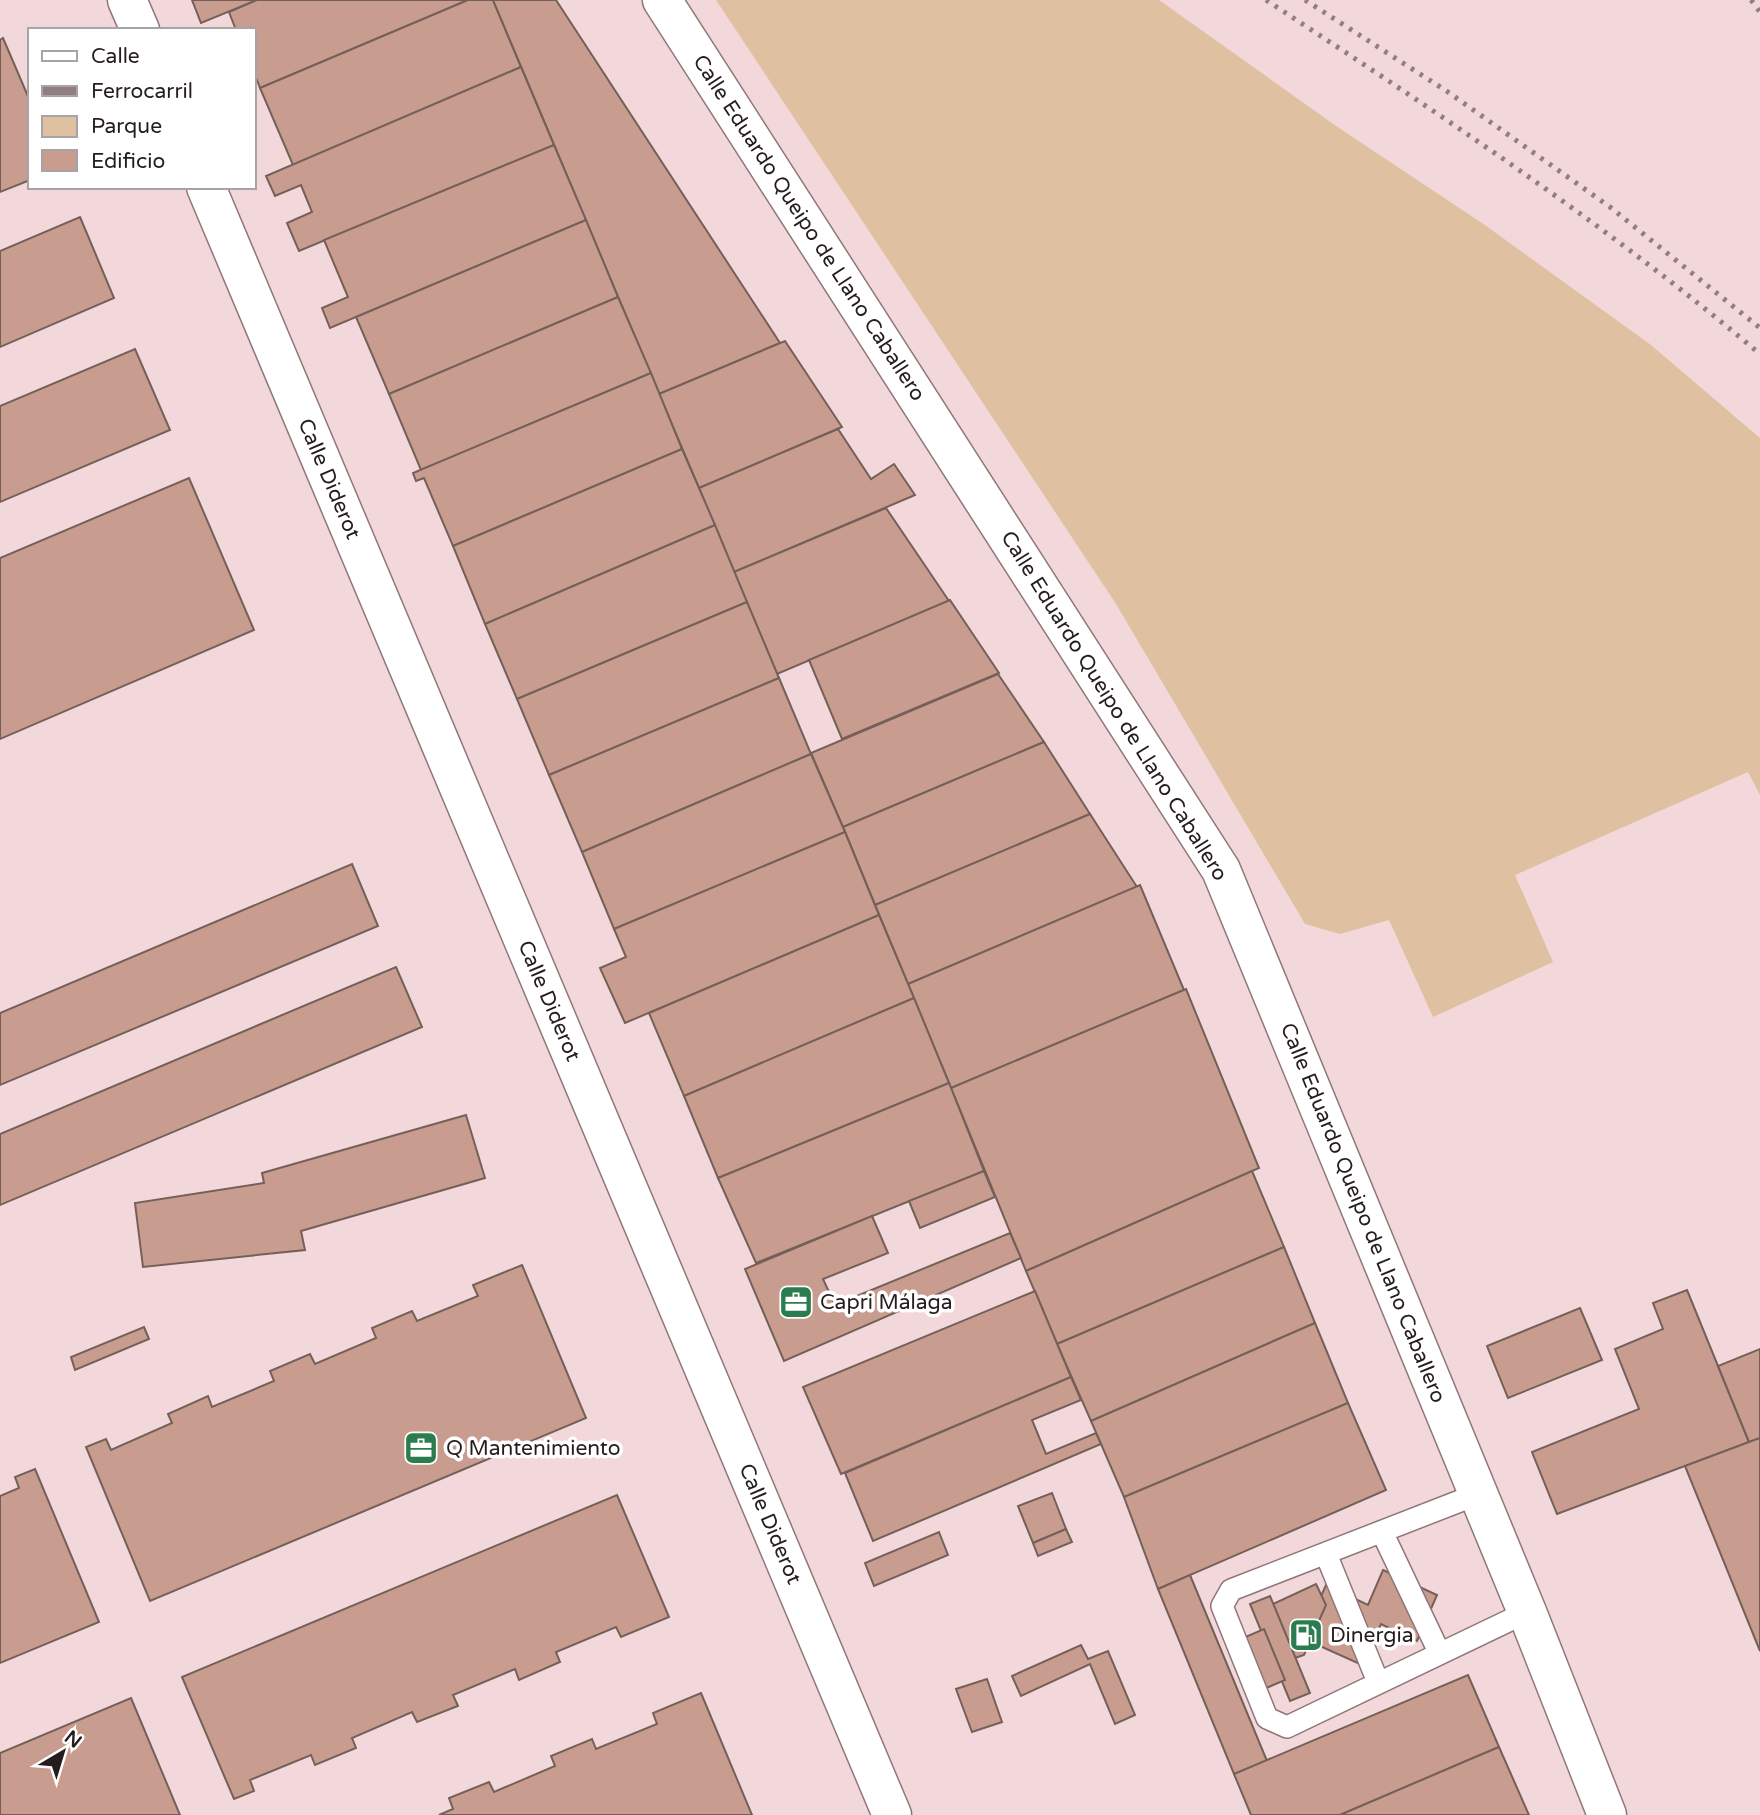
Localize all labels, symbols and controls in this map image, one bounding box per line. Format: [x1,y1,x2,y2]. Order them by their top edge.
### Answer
legend [28,28,256,189]
text: Calle [91,44,140,69]
street label: Calle Eduardo Queipo de Llano Caballero [688,50,930,406]
text: Ferrocarril [91,79,193,104]
text: Parque [91,114,162,139]
text: Edificio [91,149,165,174]
street label: Calle Diderot [292,415,366,543]
street label: Calle Eduardo Queipo de Llano Caballero [995,527,1233,885]
street label: Calle Diderot [512,937,586,1065]
street label: Calle Eduardo Queipo de Llano Caballero [1275,1019,1451,1407]
office icon: Capri Málaga [777,1283,815,1321]
place label: Capri Málaga [820,1290,953,1315]
office icon: Q Mantenimiento [402,1429,440,1467]
place label: Q Mantenimiento [446,1436,621,1461]
street label: Calle Diderot [733,1460,807,1588]
fuel station icon: Dinergia [1287,1616,1325,1654]
place label: Dinergia [1330,1623,1413,1648]
north arrow [28,1717,98,1787]
text: N [60,1726,86,1753]

